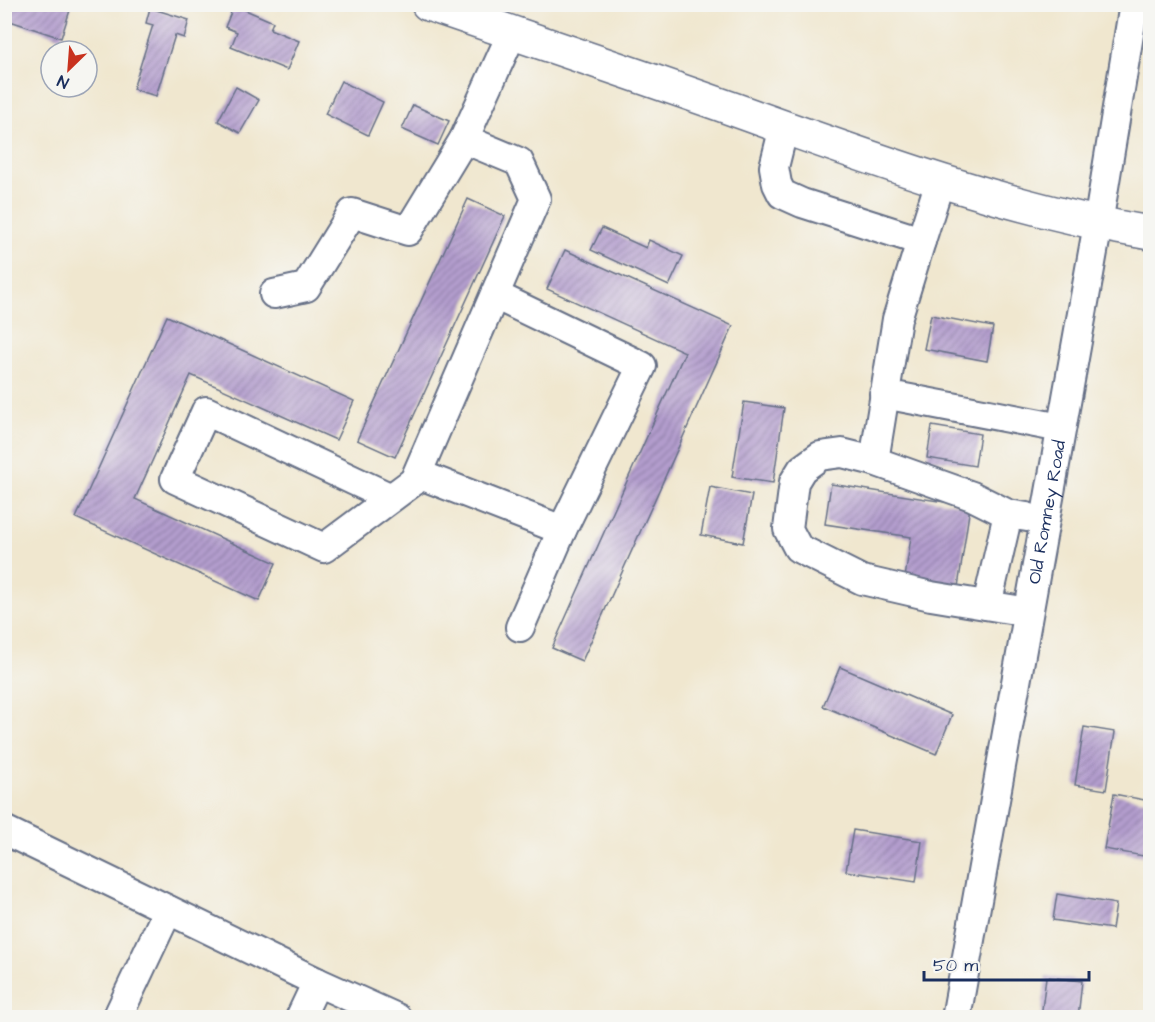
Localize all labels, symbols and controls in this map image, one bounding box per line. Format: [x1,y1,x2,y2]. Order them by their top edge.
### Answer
north arrow [39,39,99,99]
text: N [54,70,72,94]
street label: Old Romney Road [1022,438,1072,586]
scale bar [924,944,1089,982]
text: 50 m [933,953,978,978]

